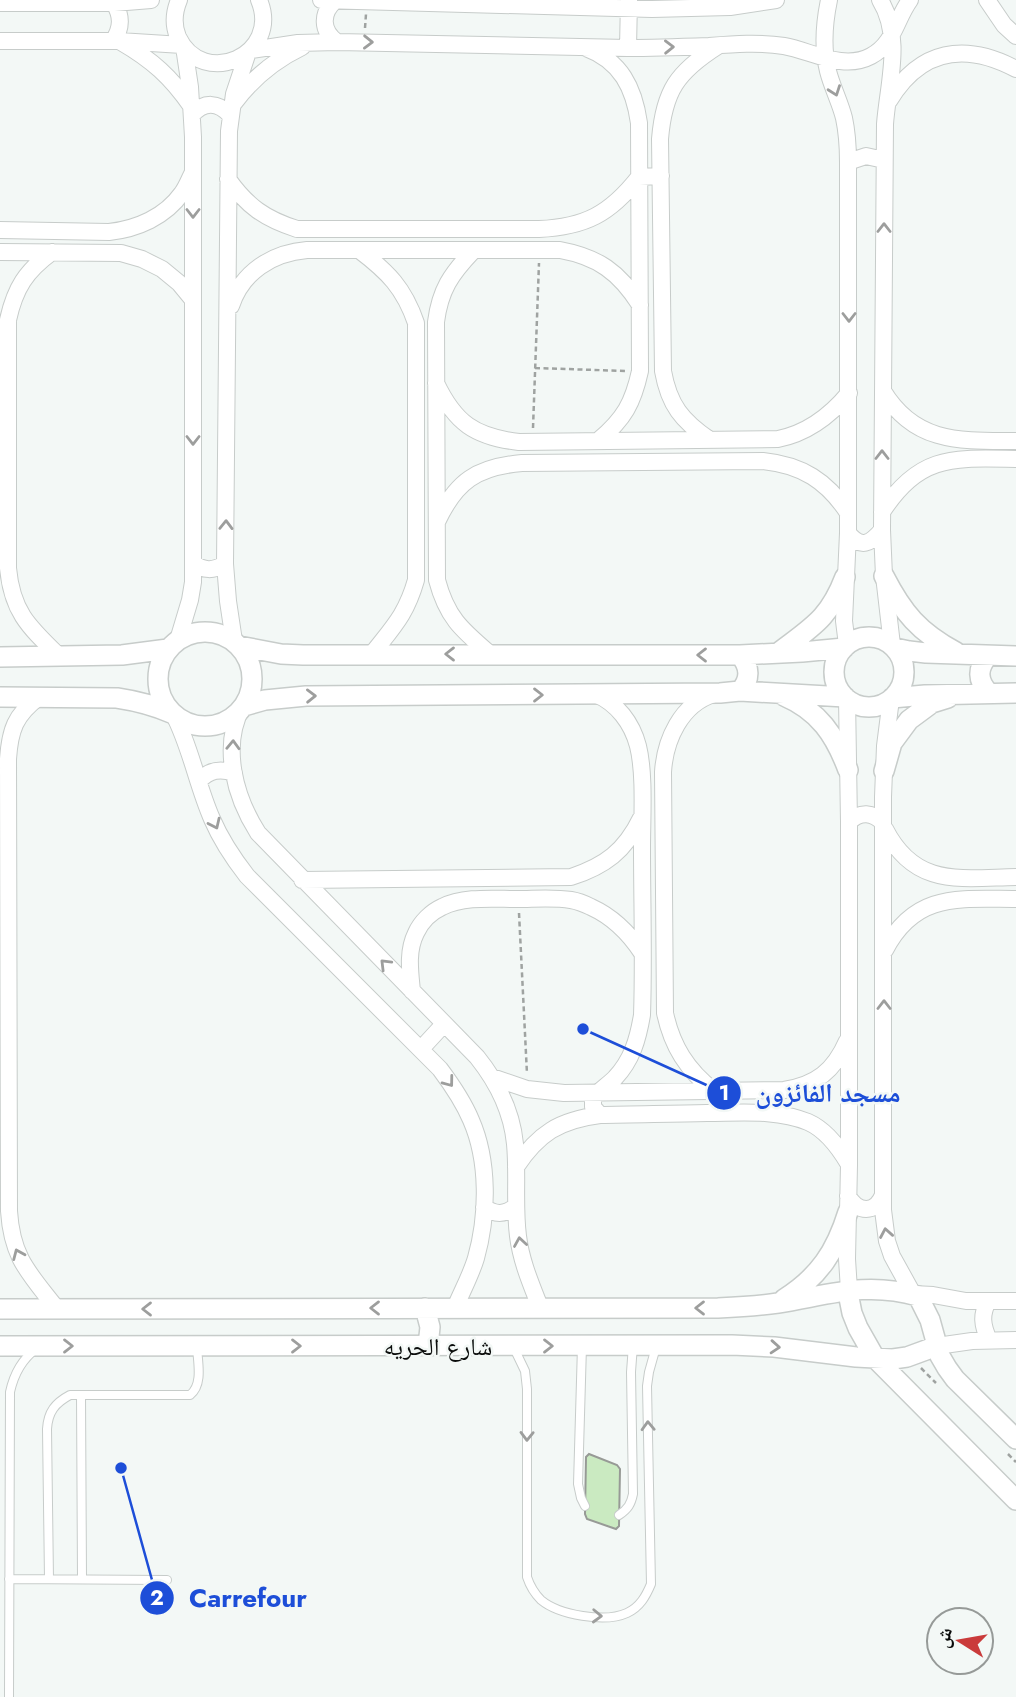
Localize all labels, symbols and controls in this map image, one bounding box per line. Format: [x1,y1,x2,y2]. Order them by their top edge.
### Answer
one-way arrow [363,34,373,50]
one-way arrow [663,40,674,55]
one-way arrow [827,84,841,96]
one-way arrow [185,208,201,219]
one-way arrow [876,222,892,232]
one-way arrow [841,312,857,322]
one-way arrow [185,436,201,446]
one-way arrow [874,449,890,460]
one-way arrow [218,519,234,529]
one-way arrow [444,646,455,662]
one-way arrow [696,647,707,663]
one-way arrow [534,687,544,703]
one-way arrow [306,689,317,704]
one-way arrow [225,739,240,750]
one-way arrow [207,817,221,830]
one-way arrow [381,960,394,973]
one-way arrow [876,1000,892,1010]
callout: مسجد الفائزون [706,1069,914,1116]
one-way arrow [441,1074,454,1087]
text: مسجد الفائزون [755,1074,901,1112]
text: 1 [719,1078,729,1108]
one-way arrow [879,1227,894,1239]
one-way arrow [513,1237,528,1248]
one-way arrow [13,1249,27,1261]
one-way arrow [369,1300,379,1316]
one-way arrow [694,1300,705,1316]
one-way arrow [141,1301,152,1317]
street label: شارع الحريه [384,1329,492,1364]
one-way arrow [63,1338,74,1354]
one-way arrow [291,1338,301,1354]
one-way arrow [543,1338,553,1354]
one-way arrow [770,1339,781,1354]
one-way arrow [640,1420,655,1431]
one-way arrow [519,1431,535,1442]
callout: Carrefour [140,1574,321,1621]
text: Carrefour [189,1579,307,1617]
text: 2 [150,1583,164,1613]
north arrow [925,1606,995,1676]
one-way arrow [592,1609,603,1624]
text: ش [929,1625,959,1650]

